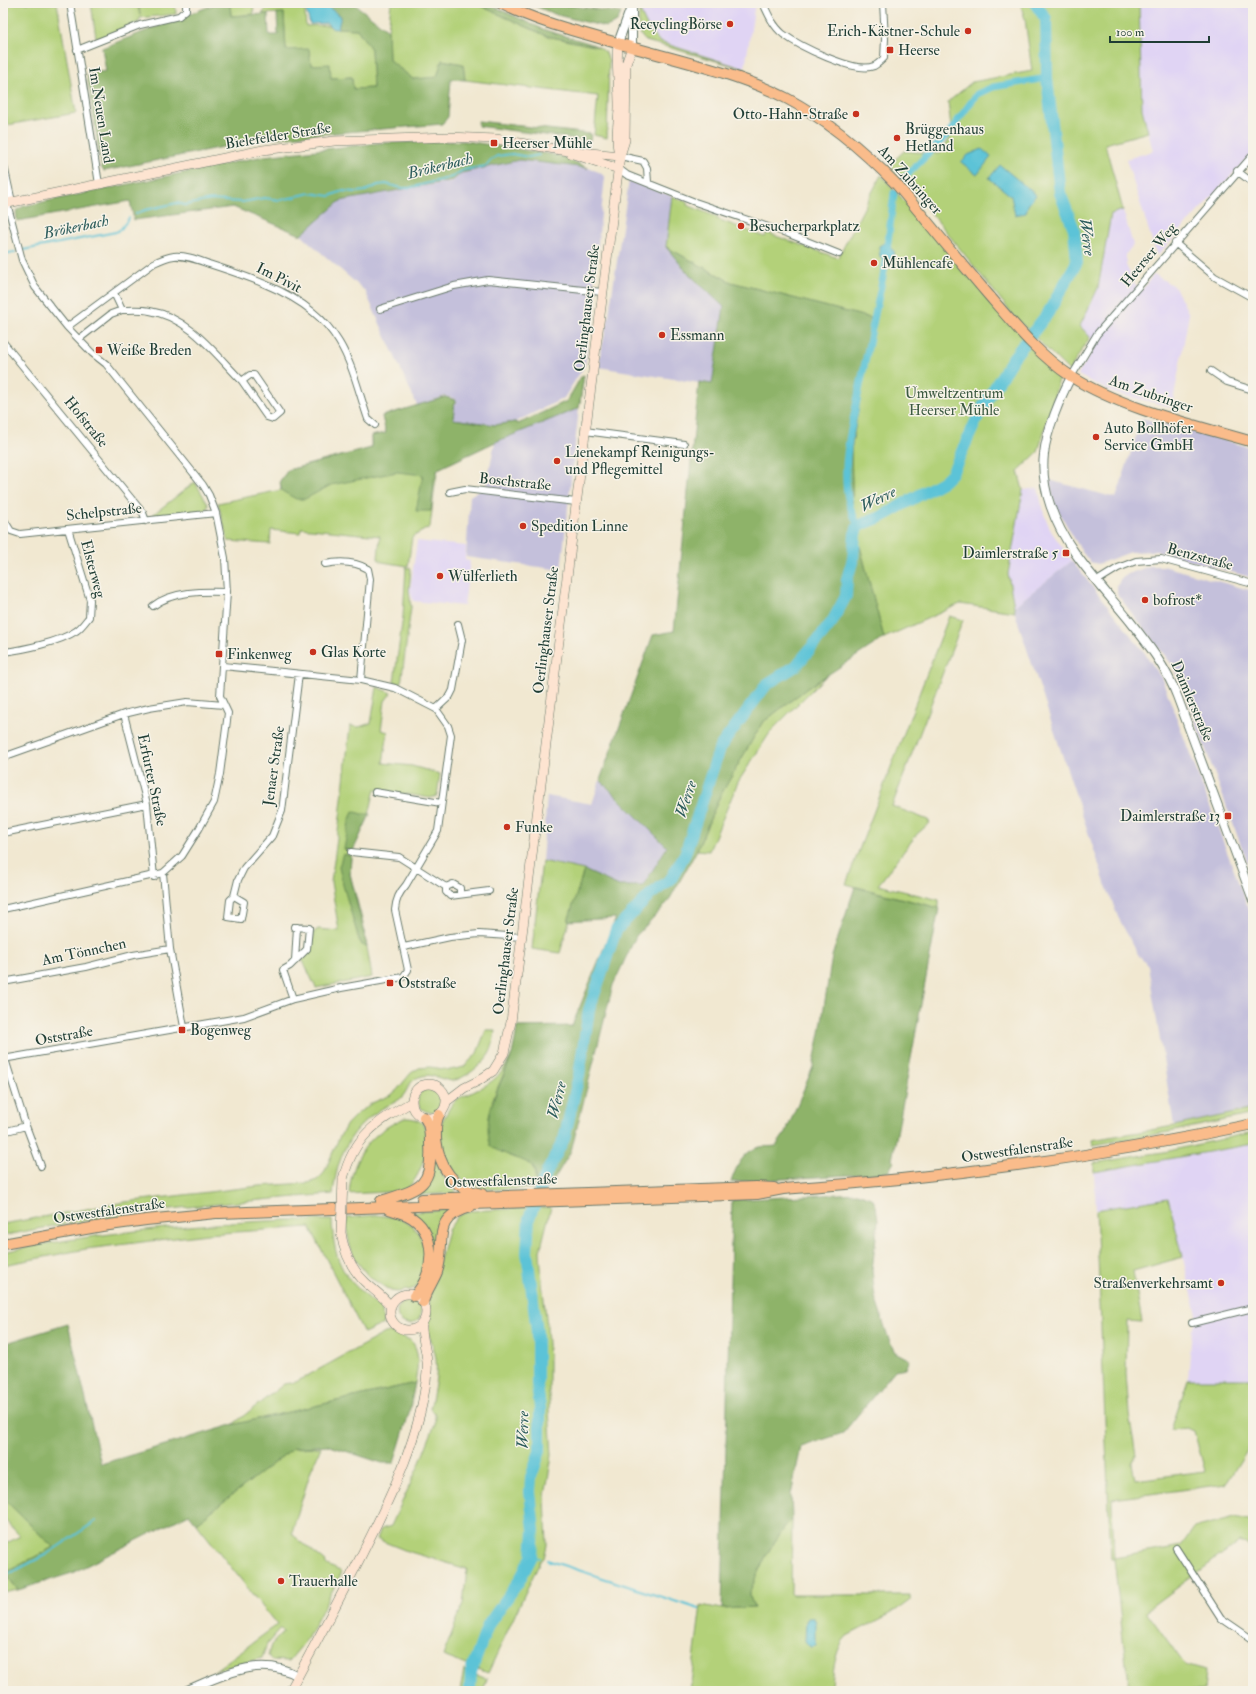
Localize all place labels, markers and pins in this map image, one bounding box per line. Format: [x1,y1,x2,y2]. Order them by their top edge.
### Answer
place label: RecyclingBörse [630,15,722,34]
marker: RecyclingBörse [725,19,735,29]
place label: Erich-Kästner-Schule [827,22,960,41]
marker: Erich-Kästner-Schule [963,26,973,36]
place label: Heerse [898,41,940,60]
marker: Heerse [885,45,895,55]
place label: Otto-Hahn-Straße [733,105,848,124]
marker: Otto-Hahn-Straße [851,109,861,119]
place label: Brüggenhaus Hetland [905,120,984,156]
marker: Brüggenhaus Hetland [892,133,902,143]
place label: Heerser Mühle [502,134,592,153]
marker: Heerser Mühle [489,138,499,148]
place label: Besucherparkplatz [749,217,860,237]
marker: Besucherparkplatz [736,221,746,231]
place label: Mühlencafe [882,254,953,273]
marker: Mühlencafe [869,258,879,268]
place label: Essmann [670,326,725,345]
marker: Essmann [657,330,667,340]
place label: Weiße Breden [106,341,192,360]
marker: Weiße Breden [94,345,104,355]
place label: Auto Bollhöfer Service GmbH [1103,419,1194,455]
marker: Auto Bollhöfer Service GmbH [1091,432,1101,442]
place label: Lienekampf Reinigungs- und Pflegemittel [565,443,715,479]
marker: Lienekampf Reinigungs- und Pflegemittel [552,456,562,466]
place label: Spedition Linne [531,517,628,537]
marker: Spedition Linne [518,521,528,531]
place label: Daimlerstraße 5 [962,544,1058,563]
marker: Daimlerstraße 5 [1061,548,1071,558]
place label: Wülferlieth [447,567,518,586]
marker: Wülferlieth [435,571,445,581]
place label: bofrost* [1153,591,1202,610]
marker: bofrost* [1140,595,1150,605]
place label: Glas Korte [321,643,386,662]
place label: Finkenweg [227,645,292,664]
marker: Glas Korte [308,647,318,657]
marker: Finkenweg [214,649,224,659]
place label: Daimlerstraße 13 [1120,807,1220,826]
marker: Daimlerstraße 13 [1223,811,1233,821]
place label: Funke [515,818,553,837]
marker: Funke [502,822,512,832]
place label: Oststraße [398,974,456,993]
marker: Oststraße [385,978,395,988]
place label: Bogenweg [190,1021,252,1040]
marker: Bogenweg [177,1025,187,1035]
place label: Straßenverkehrsamt [1094,1274,1213,1293]
marker: Straßenverkehrsamt [1216,1278,1226,1288]
place label: Trauerhalle [289,1572,358,1591]
marker: Trauerhalle [276,1576,286,1586]

